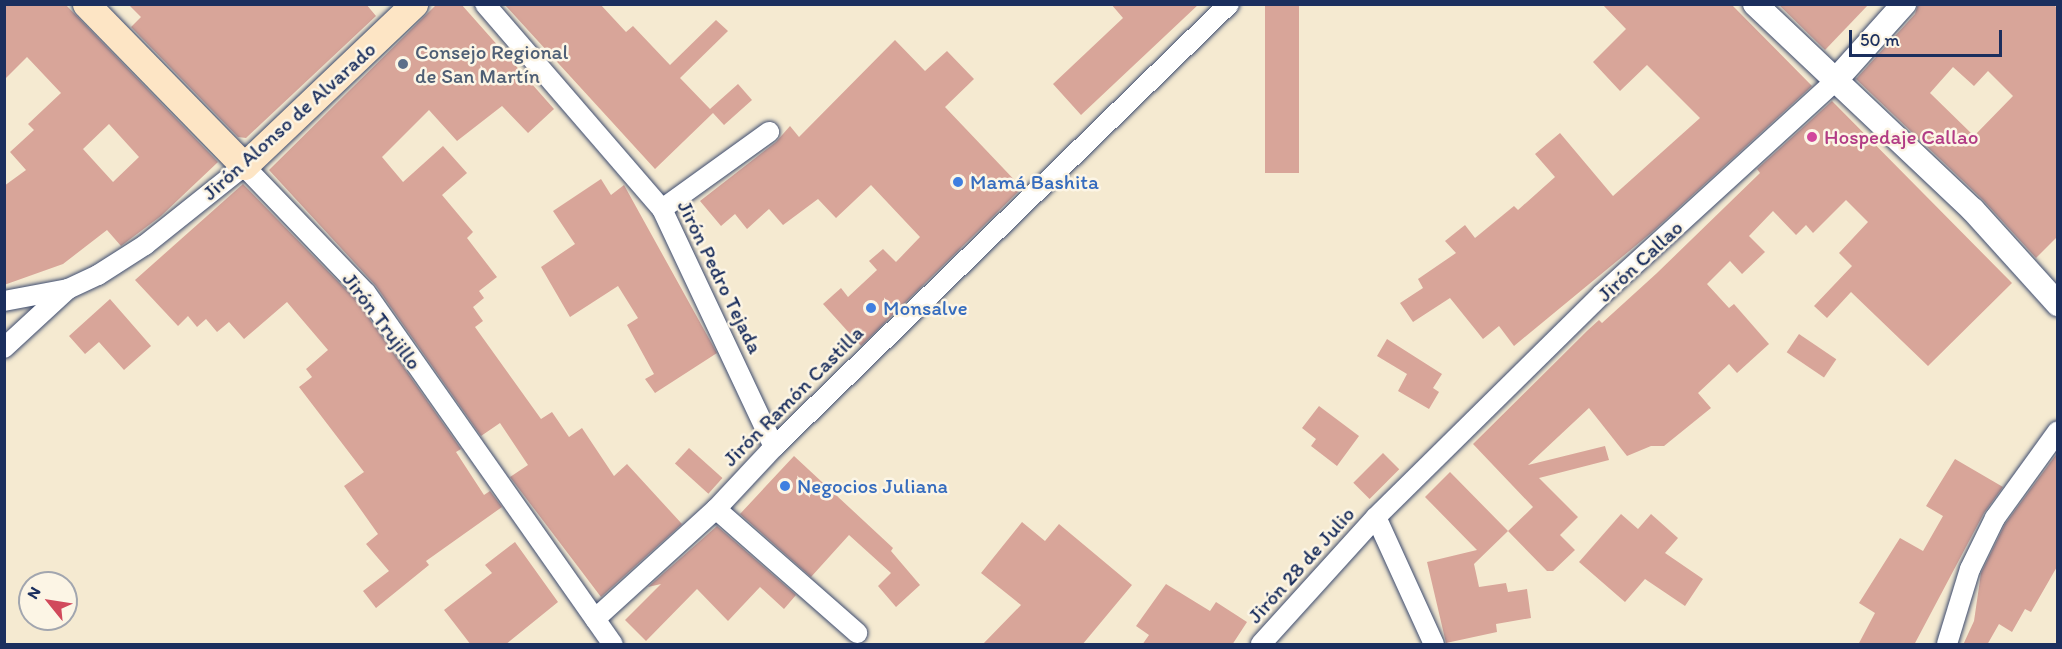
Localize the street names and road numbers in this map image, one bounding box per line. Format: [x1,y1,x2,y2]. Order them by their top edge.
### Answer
street label: Jirón Alonso de Alvarado [197,37,381,205]
street label: Jirón Pedro Tejada [673,198,767,356]
street label: Jirón Callao [1592,215,1688,307]
street label: Jirón Trujillo [338,268,426,374]
street label: Jirón Ramón Castilla [717,320,869,472]
street label: Jirón 28 de Julio [1242,502,1360,628]

